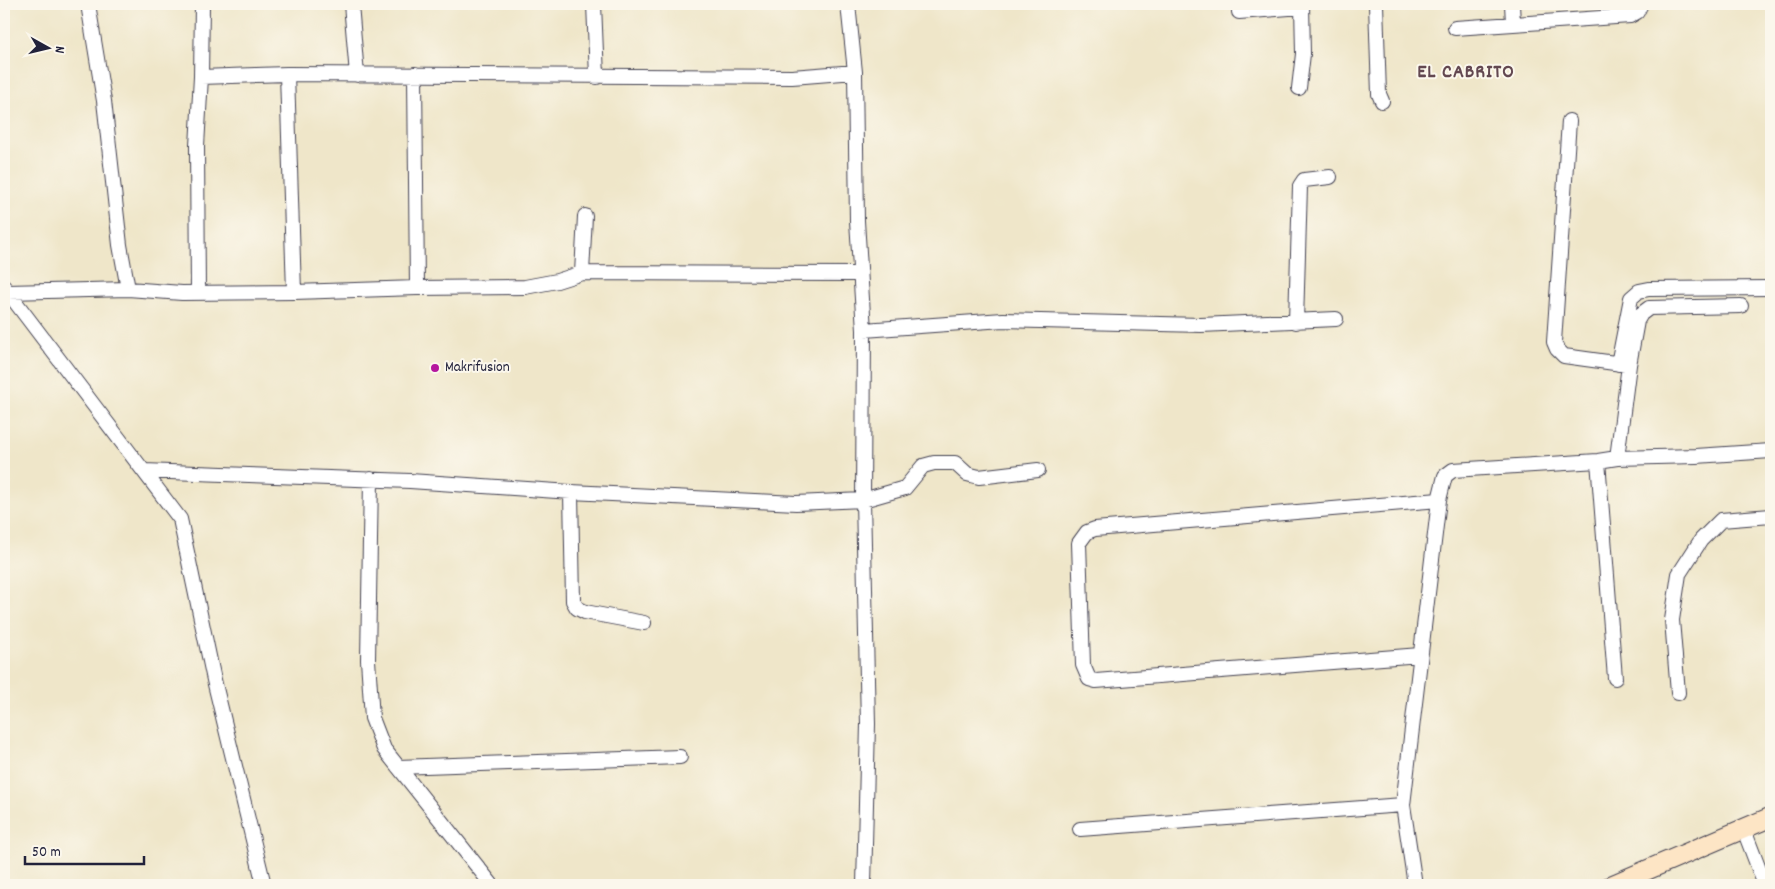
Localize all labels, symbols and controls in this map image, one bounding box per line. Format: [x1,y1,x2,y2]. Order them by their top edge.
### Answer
north arrow [22,22,72,72]
text: N [48,45,69,54]
district label: EL CABRITO [1417,59,1515,87]
place label: Makrifusion [445,357,510,379]
marker: Makrifusion [429,362,441,374]
scale bar [25,834,144,866]
text: 50 m [32,842,61,864]

